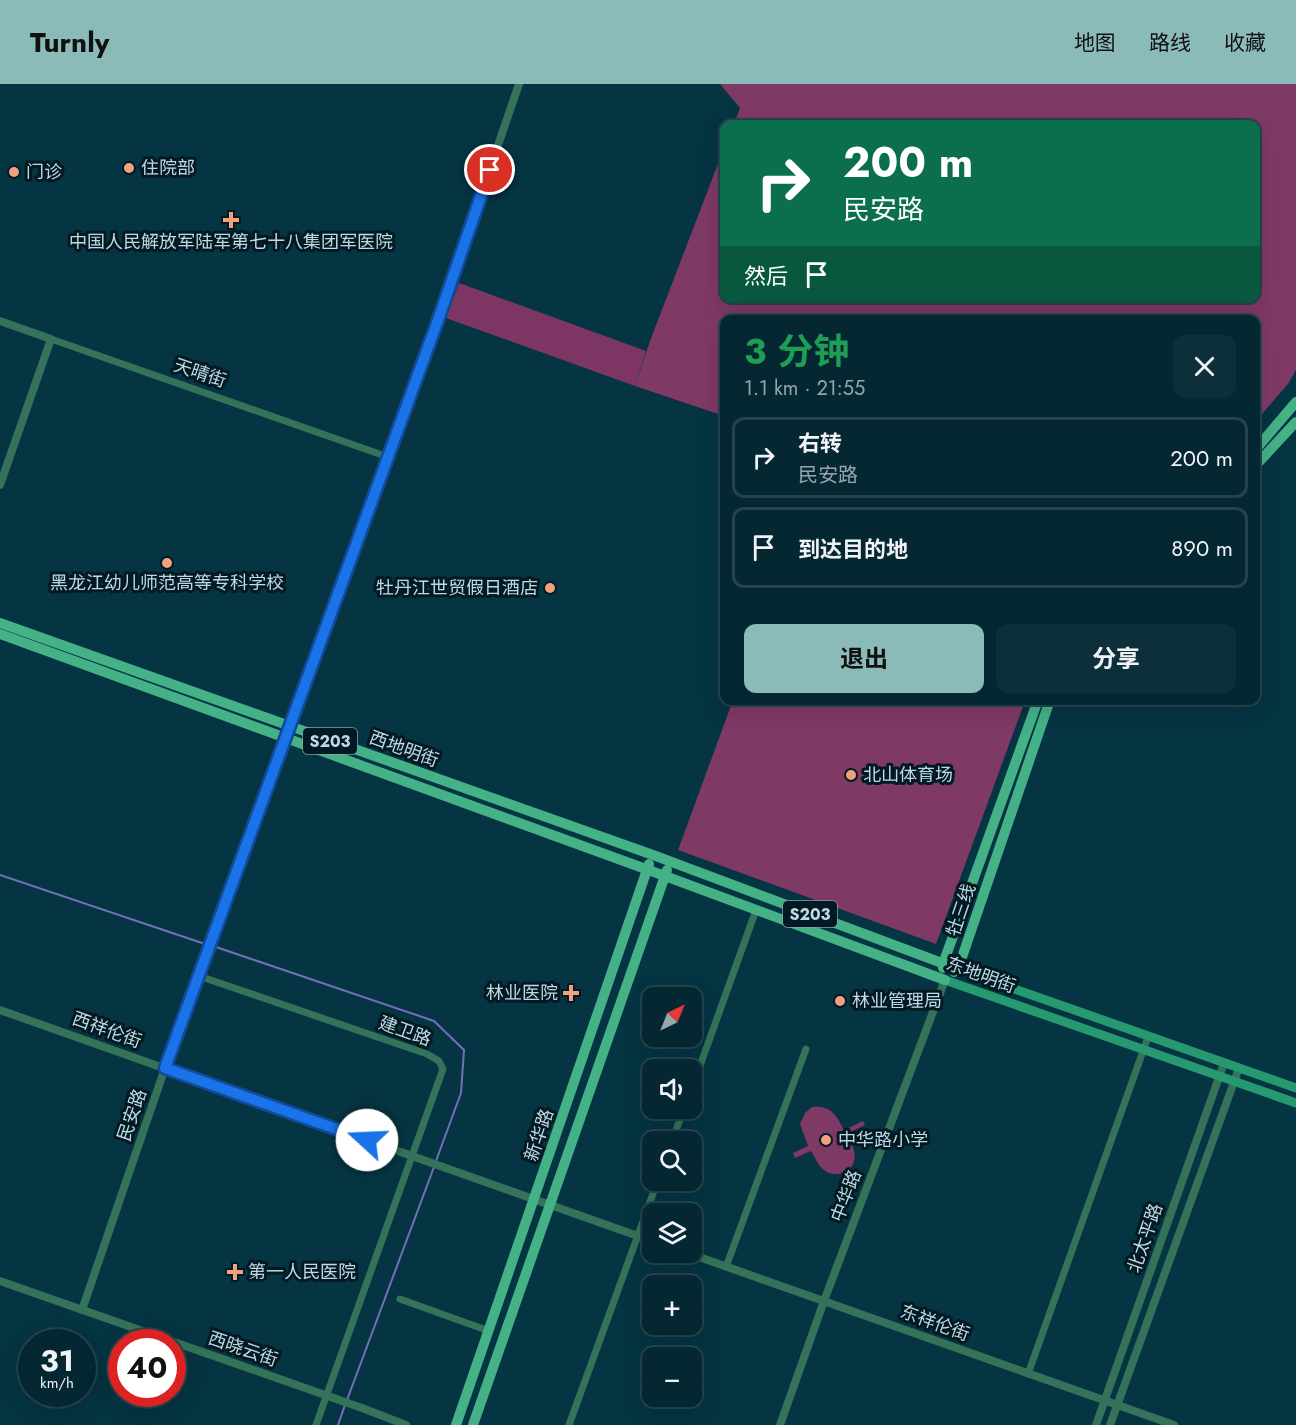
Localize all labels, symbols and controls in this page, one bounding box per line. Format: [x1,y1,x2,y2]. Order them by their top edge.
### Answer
text: Turnly [30,22,109,63]
text: 地图 [1074,28,1116,58]
text: 路线 [1149,28,1191,58]
text: 收藏 [1224,28,1266,58]
text: 200 m [843,132,973,193]
pin [464,144,515,195]
icon: right [744,144,822,222]
icon: arrive [473,153,506,186]
place label: 住院部 [141,155,195,181]
place label: 门诊 [26,159,62,185]
marker: 住院部 [122,161,136,175]
marker: 门诊 [7,165,21,179]
text: 民安路 [843,190,924,229]
marker: 中国人民解放军陆军第七十八集团军医院 [222,211,240,229]
place label: 中国人民解放军陆军第七十八集团军医院 [69,229,393,255]
icon: arrive [800,258,833,291]
text: 然后 [744,260,788,292]
text: 3 分钟 [744,325,849,377]
button: close [1173,335,1236,398]
street label: 天晴街 [170,352,230,394]
text: 1.1 km · 21:55 [744,374,865,403]
text: 右转 [798,427,842,459]
icon: right [747,441,780,474]
text: 200 m [1170,442,1233,474]
text: 民安路 [798,461,858,490]
icon: arrive [747,531,780,564]
text: 890 m [1171,532,1233,564]
text: 到达目的地 [798,533,908,565]
marker: 黑龙江幼儿师范高等专科学校 [160,556,174,570]
place label: 黑龙江幼儿师范高等专科学校 [50,570,284,596]
place label: 牡丹江世贸假日酒店 [376,575,538,601]
marker: 牡丹江世贸假日酒店 [543,581,557,595]
button: 退出 [744,624,984,693]
button: 分享 [996,624,1236,693]
street label: 西地明街 [366,724,442,774]
road number: S203 [303,728,357,754]
place label: 北山体育场 [863,762,953,788]
marker: 北山体育场 [844,768,858,782]
street label: 牡三线 [940,880,982,940]
road number: S203 [783,901,837,927]
street label: 东地明街 [943,950,1019,1000]
place label: 林业医院 [486,980,558,1006]
marker: 林业医院 [562,984,580,1002]
north arrow [642,987,702,1047]
map controls [642,987,702,1407]
place label: 林业管理局 [852,988,942,1014]
marker: 林业管理局 [833,994,847,1008]
street label: 西祥伦街 [69,1005,145,1055]
street label: 建卫路 [375,1010,435,1052]
button: sound [642,1059,702,1119]
street label: 民安路 [111,1085,153,1145]
street label: 新华路 [518,1105,560,1165]
position arrow [335,1108,399,1172]
place label: 中华路小学 [838,1127,928,1153]
button: search [642,1131,702,1191]
marker: 中华路小学 [819,1133,833,1147]
street label: 中华路 [824,1166,868,1226]
street label: 北太平路 [1121,1200,1169,1276]
button: layers [642,1203,702,1263]
place label: 第一人民医院 [248,1259,356,1285]
marker: 第一人民医院 [226,1263,244,1281]
button: + [642,1275,702,1335]
street label: 东祥伦街 [897,1298,973,1348]
street label: 西晓云街 [205,1325,281,1373]
speed limit sign: 40 [108,1329,186,1407]
text: 31 [40,1339,74,1382]
button: − [642,1347,702,1407]
text: km/h [40,1372,74,1394]

